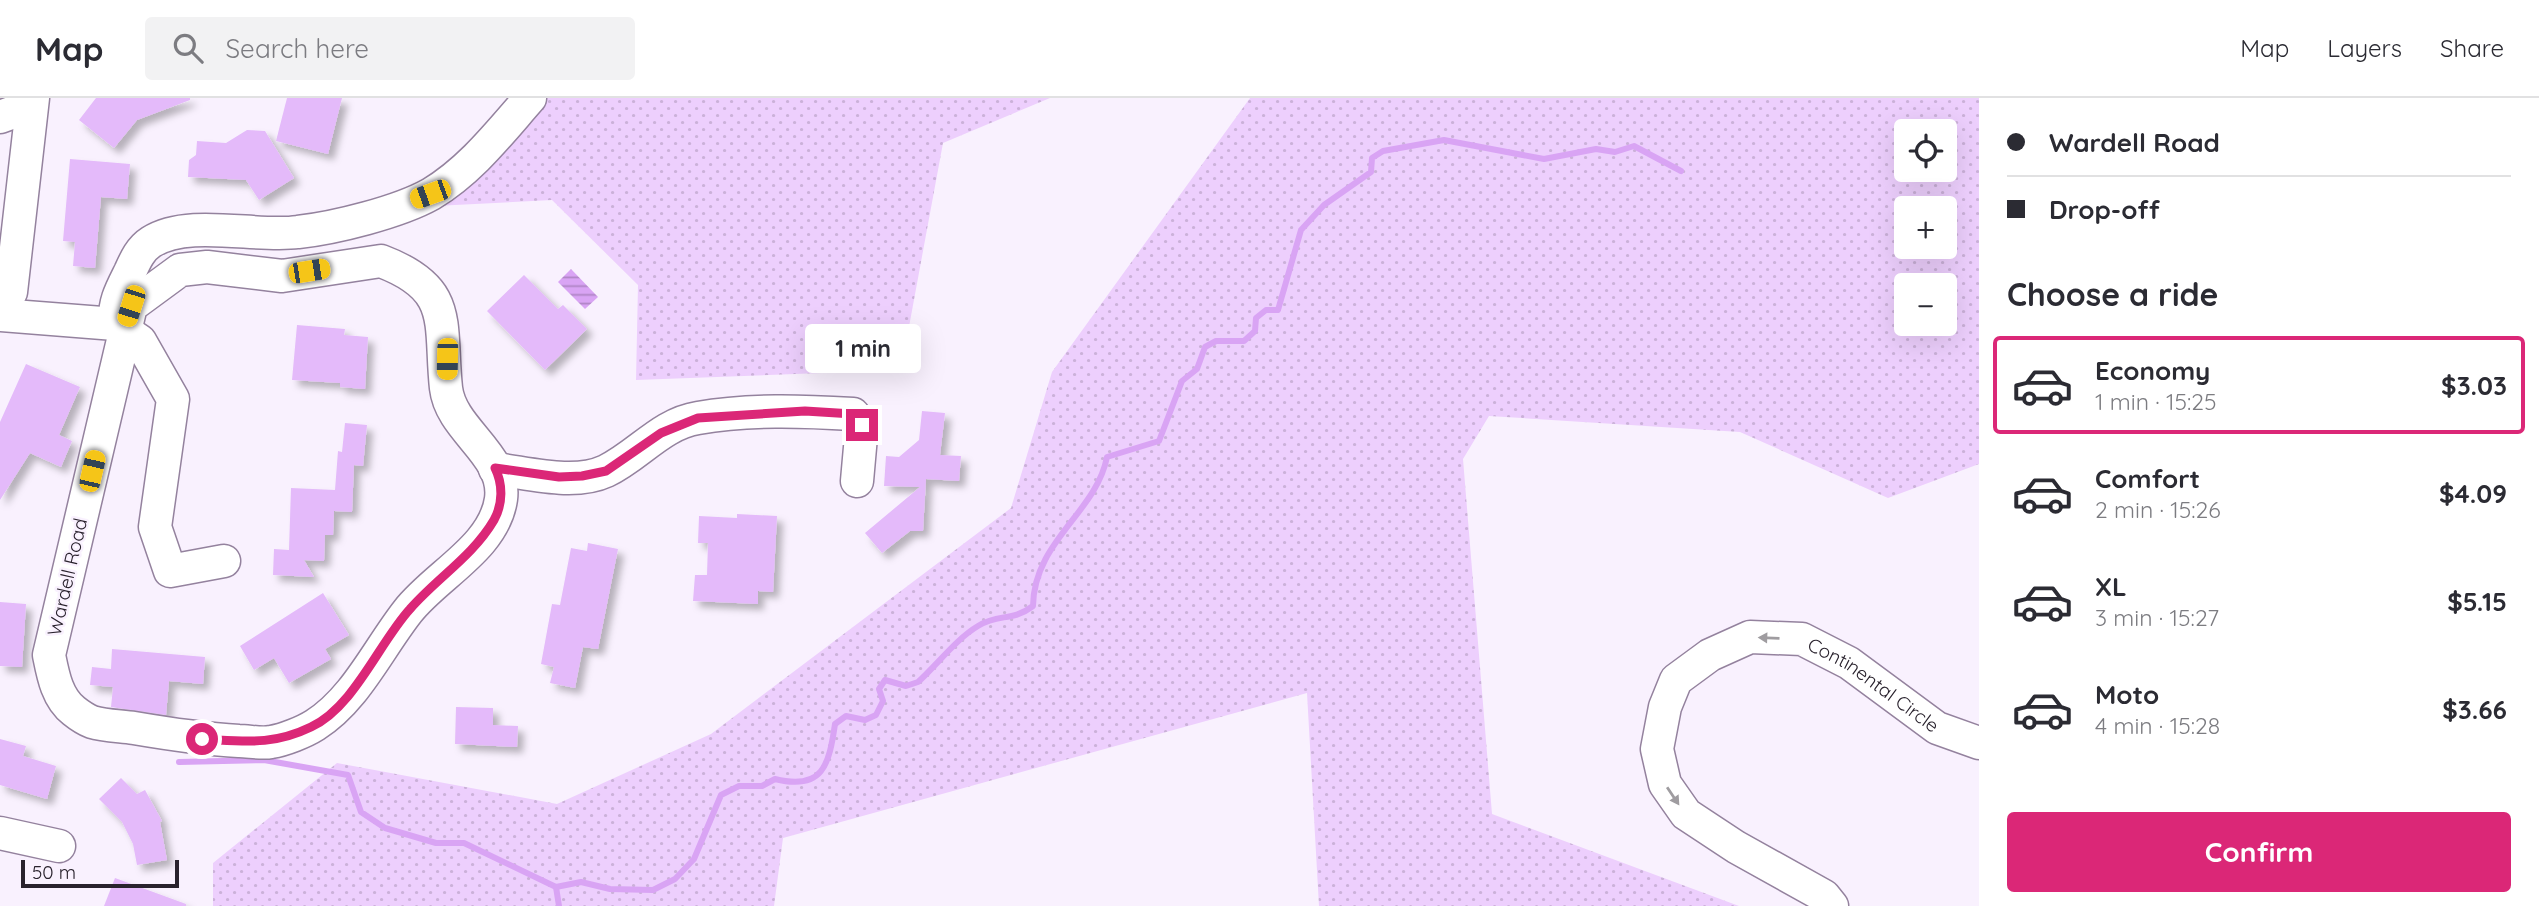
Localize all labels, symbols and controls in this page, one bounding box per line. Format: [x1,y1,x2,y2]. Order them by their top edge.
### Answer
search box [145,17,635,80]
text: Map [35,28,103,69]
icon: search [169,29,207,67]
text: Search here [225,32,369,65]
text: Map [2240,33,2289,63]
text: Layers [2327,33,2402,63]
text: Share [2440,33,2504,63]
map controls [1894,119,1957,336]
button: locate [1894,119,1957,182]
text: Wardell Road [2049,126,2220,159]
car [407,177,454,211]
text: Drop-off [2049,193,2160,226]
button: + [1894,196,1957,259]
car [287,257,332,285]
button: − [1894,273,1957,336]
text: Choose a ride [2007,274,2219,314]
car [115,283,148,329]
callout: 1 min [804,324,920,372]
text: 1 min [835,334,891,363]
car [437,338,458,380]
icon: car [2011,354,2074,417]
text: Economy [2095,354,2210,387]
text: $3.03 [2441,369,2507,402]
text: 1 min · 15:25 [2095,387,2217,416]
route end [846,409,878,441]
car [78,448,107,494]
icon: car [2011,462,2074,525]
text: Comfort [2095,462,2200,495]
text: $4.09 [2439,477,2507,510]
text: 2 min · 15:26 [2095,495,2221,524]
street label: Wardell Road [42,516,92,638]
icon: car [2011,570,2074,633]
text: XL [2095,570,2127,603]
text: $5.15 [2447,585,2507,618]
text: 3 min · 15:27 [2095,603,2219,632]
one-way arrow [1758,632,1780,644]
street label: Continental Circle [1804,632,1944,738]
icon: car [2011,678,2074,741]
text: Moto [2095,678,2159,711]
text: $3.66 [2442,693,2507,726]
text: 4 min · 15:28 [2095,711,2220,740]
route start [186,723,218,755]
one-way arrow [1667,786,1680,806]
button: Confirm [2007,812,2511,892]
scale bar [21,857,178,889]
text: 50 m [32,860,76,884]

